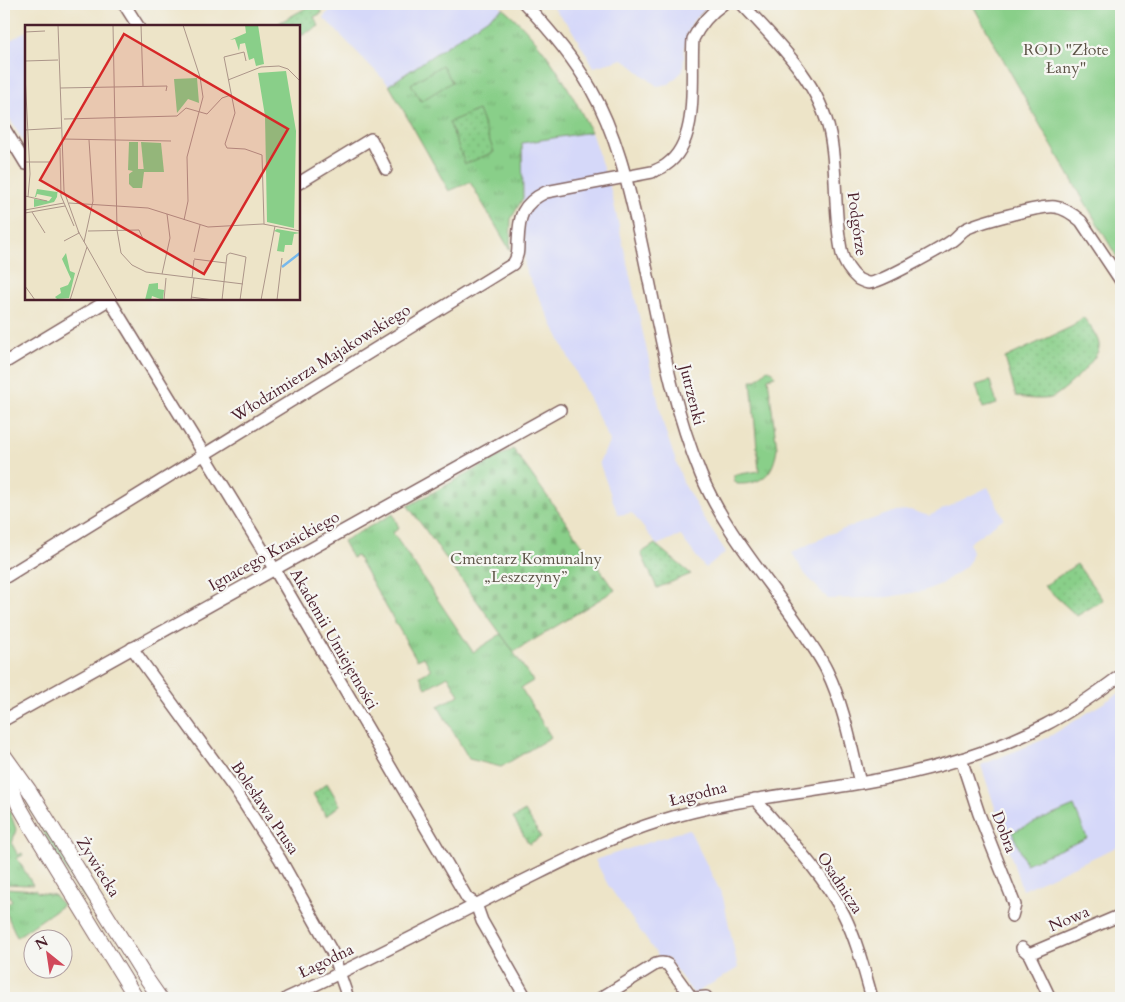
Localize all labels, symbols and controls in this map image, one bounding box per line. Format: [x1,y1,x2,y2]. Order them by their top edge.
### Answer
inset map [25,25,300,300]
park label: ROD "Złote Łany" [1023,39,1109,79]
street label: Podgórze [842,191,872,257]
street label: Włodzimierza Majakowskiego [226,299,415,428]
street label: Jutrzenki [673,360,710,428]
street label: Ignacego Krasickiego [205,506,344,596]
park label: Cmentarz Komunalny „Leszczyny” [450,548,602,588]
street label: Akademii Umiejętności [285,564,384,714]
street label: Bolesława Prusa [226,757,304,859]
street label: Łagodna [667,776,729,812]
street label: Dobra [986,808,1022,856]
street label: Żywiecka [71,833,125,901]
street label: Osadnicza [812,848,868,918]
street label: Nowa [1045,901,1093,937]
north arrow [22,930,72,980]
text: N [32,932,52,954]
street label: Łagodna [295,938,357,984]

